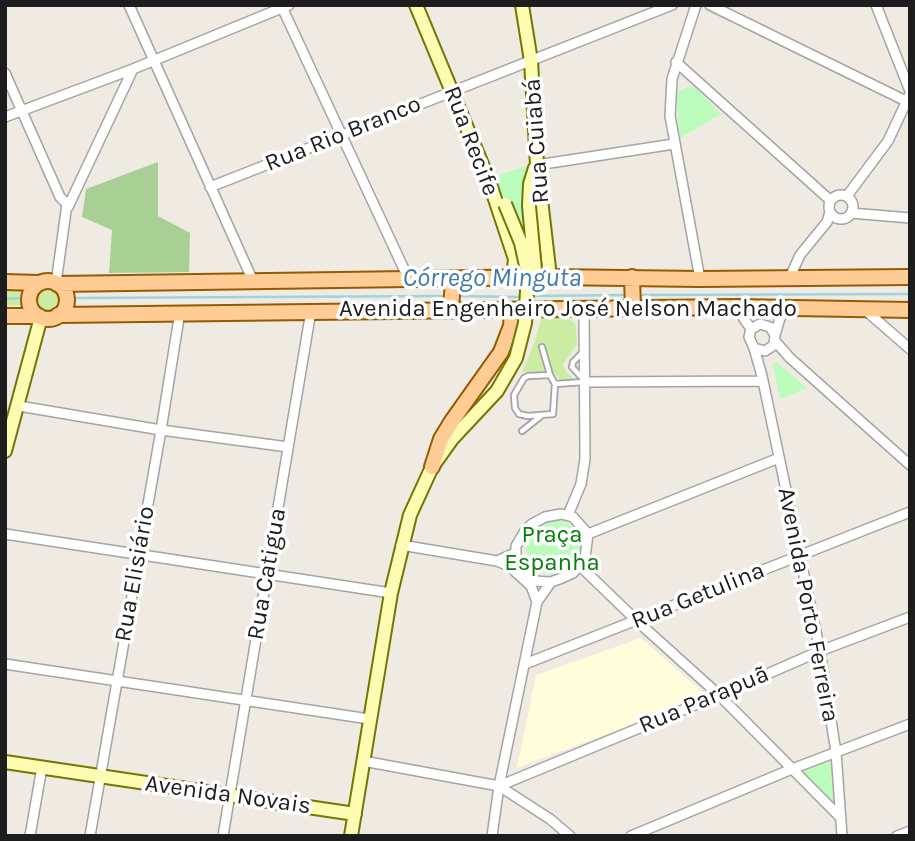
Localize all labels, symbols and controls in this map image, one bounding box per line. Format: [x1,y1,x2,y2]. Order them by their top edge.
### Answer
street label: Rua Cuiabá [518,78,556,204]
street label: Rua Recife [437,82,505,200]
street label: Rua Rio Branco [261,90,425,178]
water label: Córrego Minguta [403,263,581,295]
street label: Avenida Engenheiro José Nelson Machado [339,295,797,323]
street label: Avenida Porto Ferreira [771,485,845,725]
street label: Rua Elisiário [109,504,161,644]
street label: Rua Catigua [241,506,293,642]
park label: Praça Espanha [504,521,600,577]
street label: Rua Getulina [627,556,769,636]
street label: Rua Parapuã [635,660,773,740]
street label: Avenida Novais [143,769,313,821]

